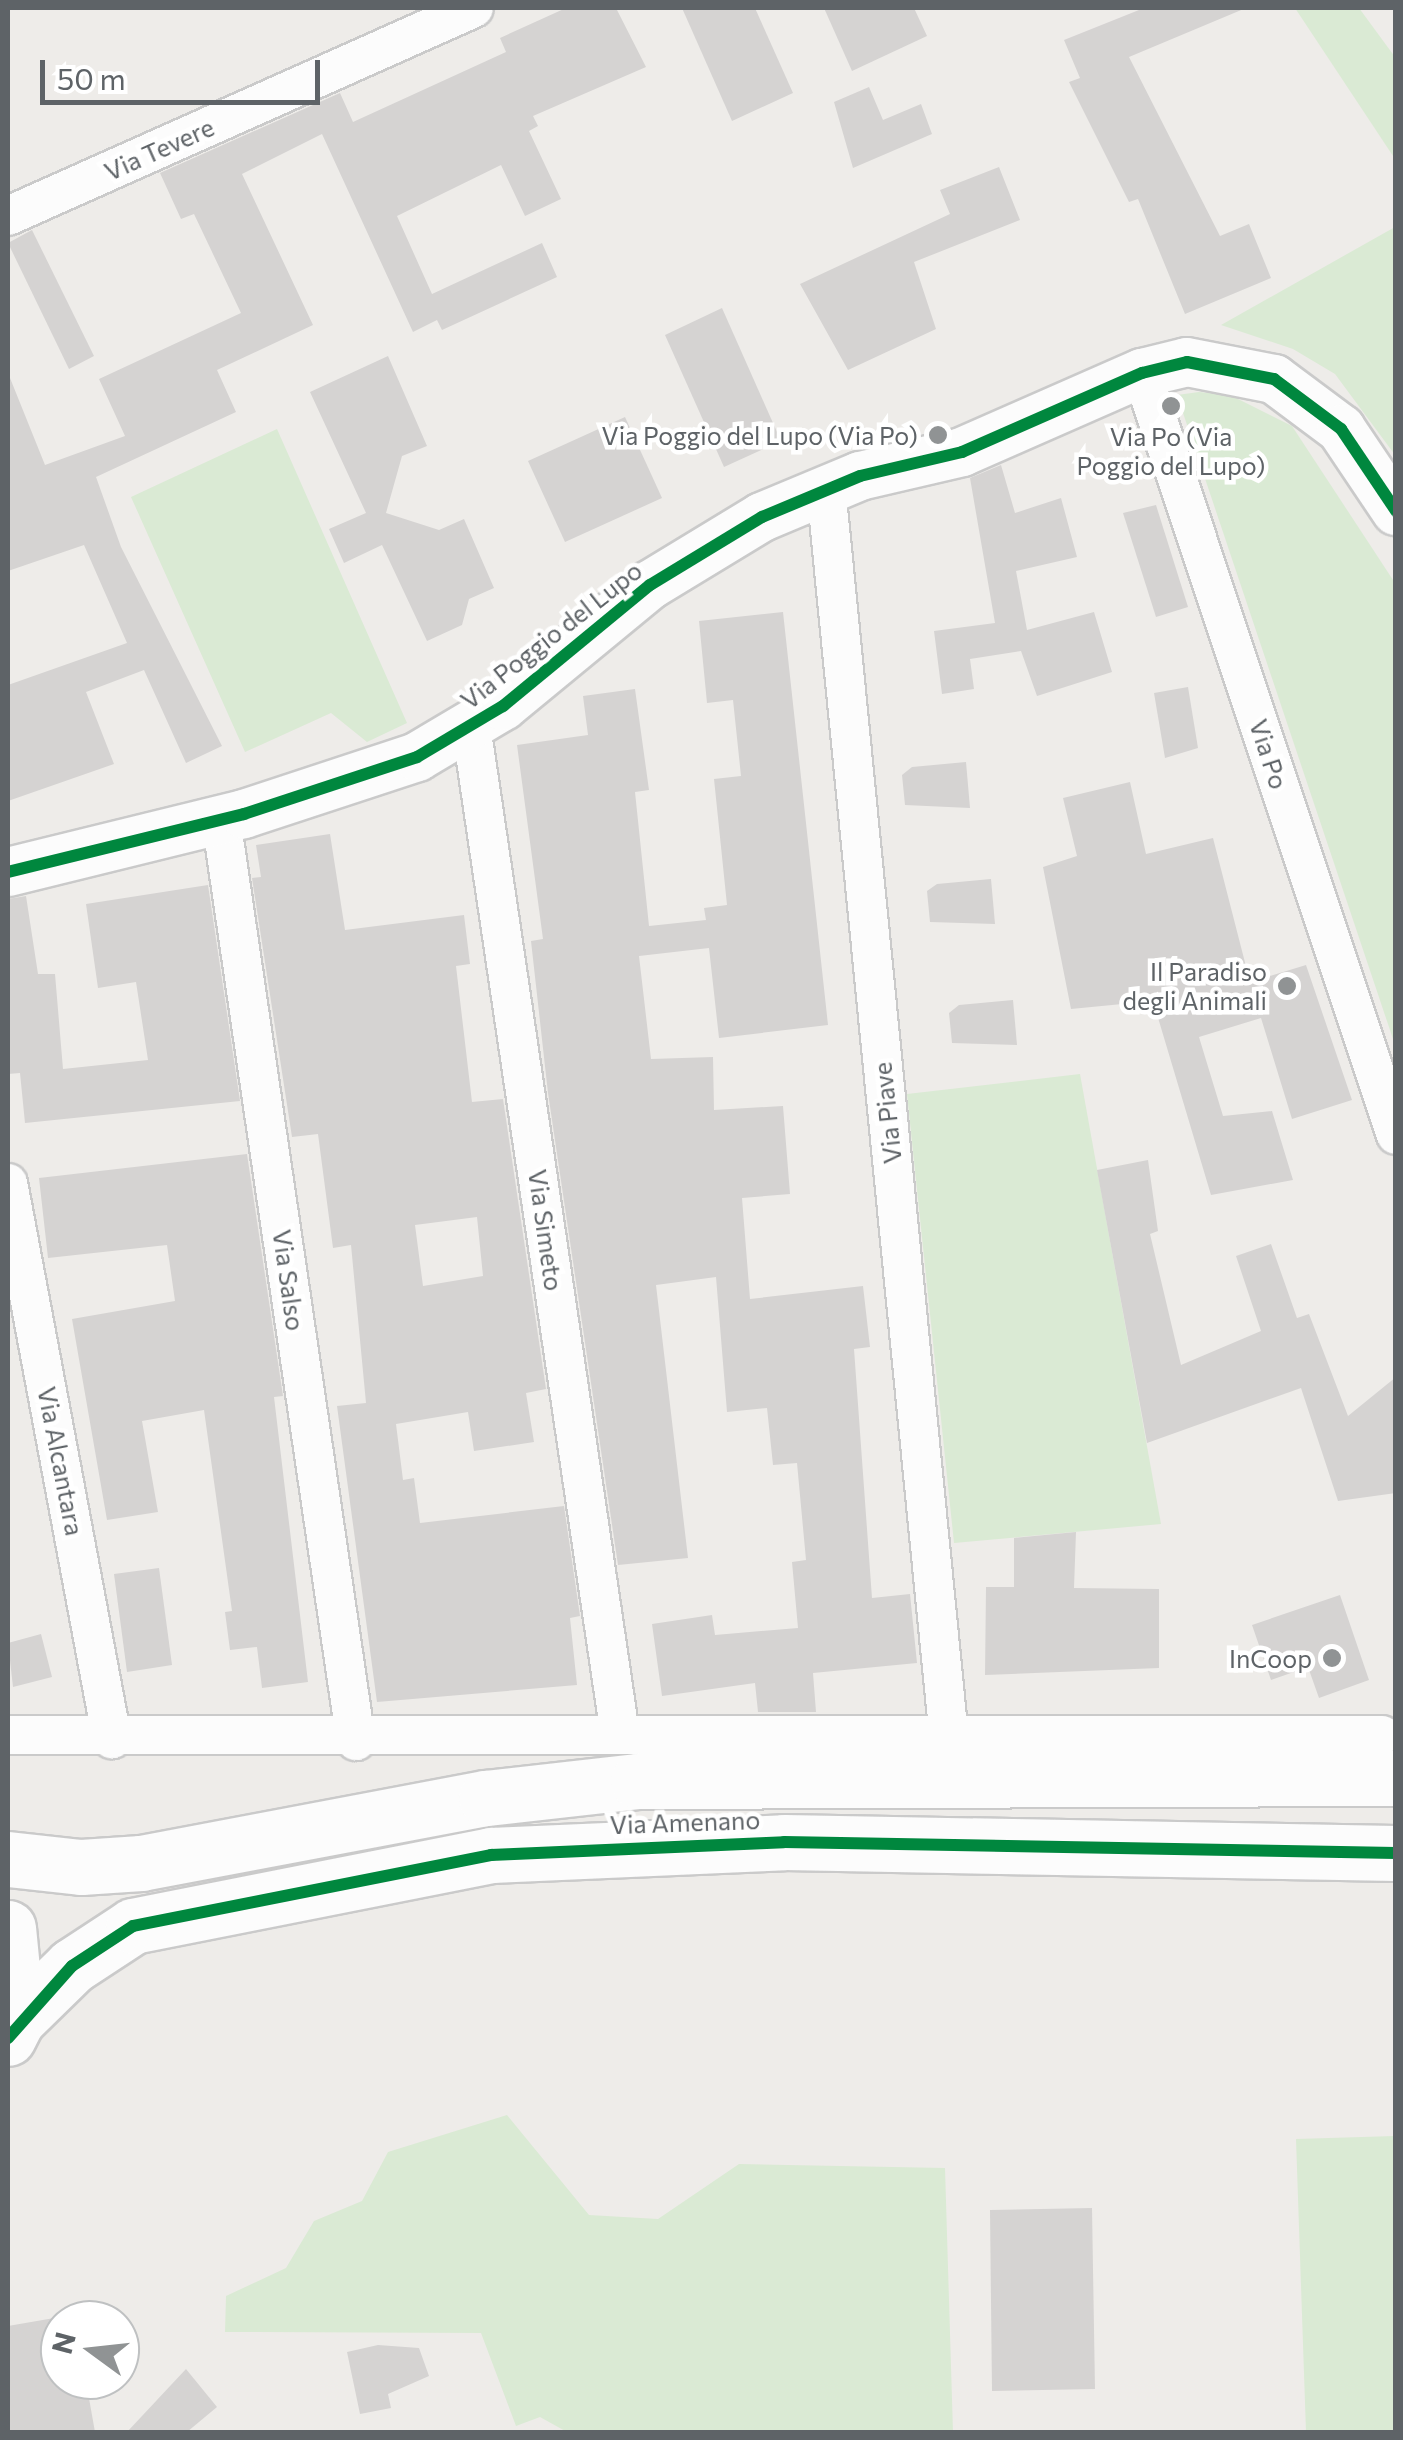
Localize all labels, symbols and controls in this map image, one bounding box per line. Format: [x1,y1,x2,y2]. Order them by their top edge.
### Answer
scale bar [45,40,325,102]
text: 50 m [57,59,126,96]
street label: Via Tevere [100,112,218,186]
marker: Via Po (Via Poggio del Lupo) [1160,395,1182,417]
place label: Via Poggio del Lupo (Via Po) [602,420,918,450]
place label: Via Po (Via Poggio del Lupo) [1077,422,1265,481]
marker: Via Poggio del Lupo (Via Po) [927,424,949,446]
street label: Via Poggio del Lupo [454,555,648,715]
street label: Via Po [1244,715,1294,793]
place label: Il Paradiso degli Animali [1123,957,1267,1016]
marker: Il Paradiso degli Animali [1276,975,1298,997]
street label: Via Piave [867,1061,907,1165]
street label: Via Simeto [523,1167,569,1293]
street label: Via Salso [267,1227,311,1333]
street label: Via Alcantara [32,1384,90,1538]
place label: InCoop [1229,1643,1312,1673]
marker: InCoop [1321,1647,1343,1669]
street label: Via Amenano [609,1804,761,1840]
north arrow [40,2300,140,2400]
text: N [44,2328,82,2357]

